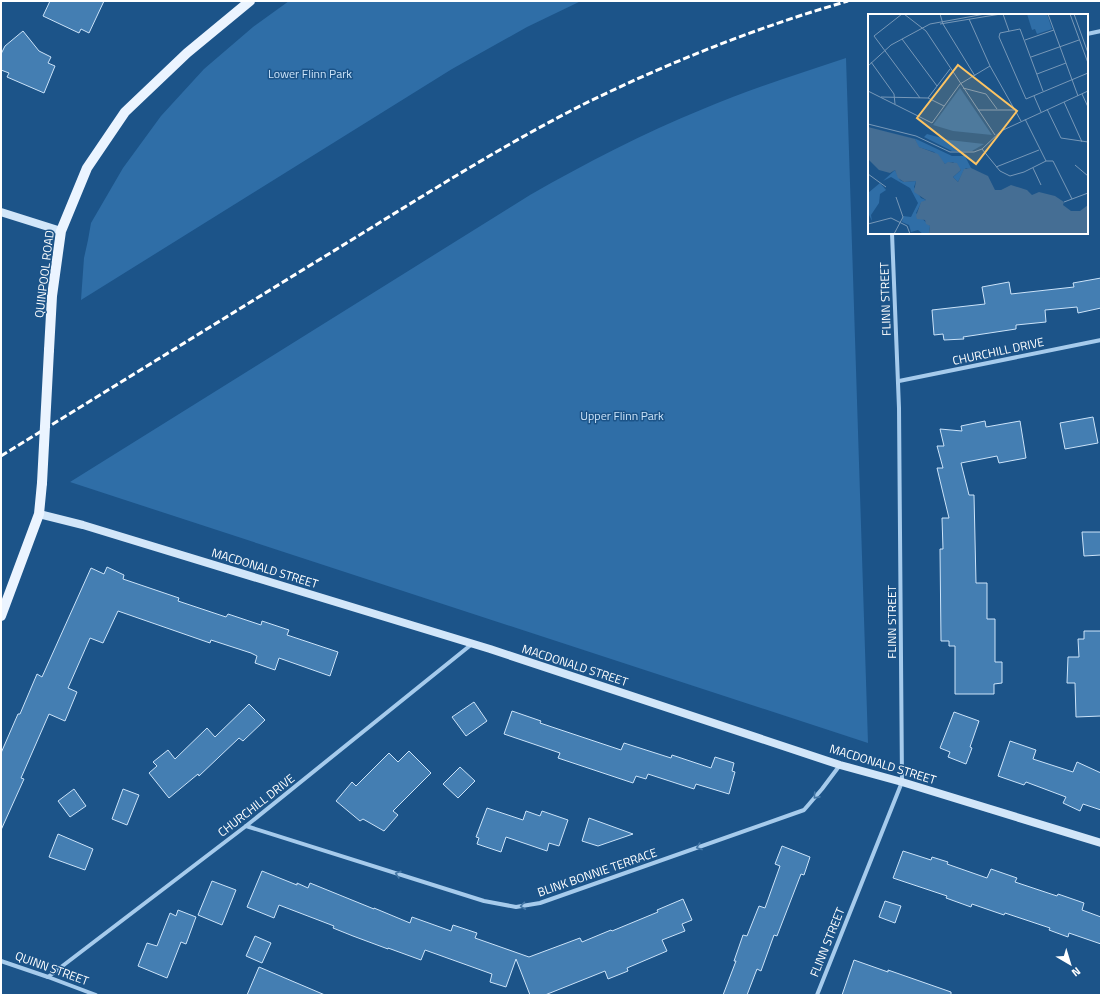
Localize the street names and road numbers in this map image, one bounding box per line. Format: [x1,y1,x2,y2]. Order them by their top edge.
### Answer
street label: QUINPOOL ROAD [29,229,59,319]
street label: FLINN STREET [874,261,896,336]
street label: CHURCHILL DRIVE [950,332,1046,370]
street label: MACDONALD STREET [209,543,321,593]
street label: FLINN STREET [882,584,901,659]
street label: MACDONALD STREET [520,639,631,691]
street label: MACDONALD STREET [827,739,939,789]
street label: CHURCHILL DRIVE [213,769,299,841]
street label: BLINK BONNIE TERRACE [535,843,660,901]
street label: FLINN STREET [804,904,850,980]
street label: QUINN STREET [12,946,92,990]

